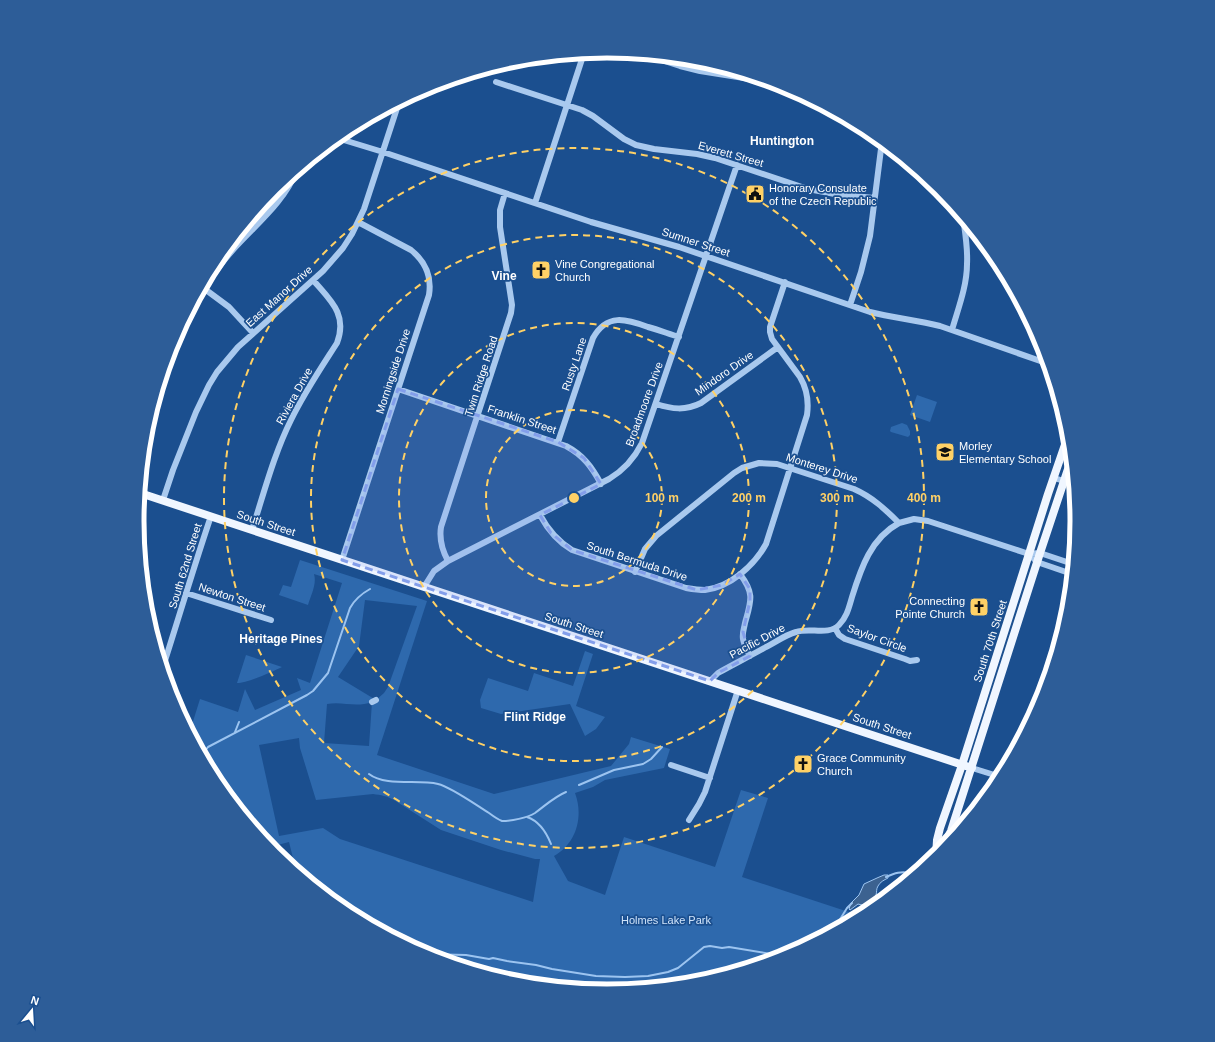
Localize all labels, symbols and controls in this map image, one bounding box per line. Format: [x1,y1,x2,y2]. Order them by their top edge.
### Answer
district label: Huntington [750,134,814,148]
street label: Everett Street [697,139,765,169]
place label: Honorary Consulate of the Czech Republic [769,182,877,207]
public building icon: Honorary Consulate of the Czech Republic [744,183,766,205]
street label: Sumner Street [660,225,732,259]
place label: Vine Congregational Church [555,258,654,283]
church icon: Vine Congregational Church [530,259,552,281]
street label: East Manor Drive [243,263,315,329]
district label: Vine [491,269,517,283]
street label: Morningside Drive [374,327,412,415]
street label: Twin Ridge Road [462,334,500,418]
street label: Rusty Lane [559,336,589,392]
street label: Mindoro Drive [693,348,755,398]
street label: Broadmoore Drive [623,360,665,448]
street label: Riviera Drive [273,366,315,426]
street label: Franklin Street [486,402,558,436]
place label: Morley Elementary School [959,440,1051,465]
school or university icon: Morley Elementary School [934,441,956,463]
street label: Monterey Drive [785,451,859,485]
centre of rings [567,491,581,505]
text: 100 m [645,491,679,505]
text: 200 m [732,491,766,505]
text: 300 m [820,491,854,505]
text: 400 m [907,491,941,505]
street label: South Street [235,508,297,538]
street label: South 62nd Street [166,522,204,610]
street label: South Bermuda Drive [585,539,689,583]
street label: Newton Street [197,581,267,613]
place label: Connecting Pointe Church [895,595,965,620]
church icon: Connecting Pointe Church [968,596,990,618]
street label: South 70th Street [971,598,1009,684]
street label: South Street [543,610,605,640]
street label: Pacific Drive [727,621,787,661]
street label: Saylor Circle [846,622,908,654]
district label: Heritage Pines [239,632,323,646]
district label: Flint Ridge [504,710,566,724]
street label: South Street [851,711,913,741]
place label: Grace Community Church [817,752,906,777]
church icon: Grace Community Church [792,753,814,775]
park label: Holmes Lake Park [621,914,711,926]
north arrow [12,990,52,1030]
text: N [29,994,41,1007]

